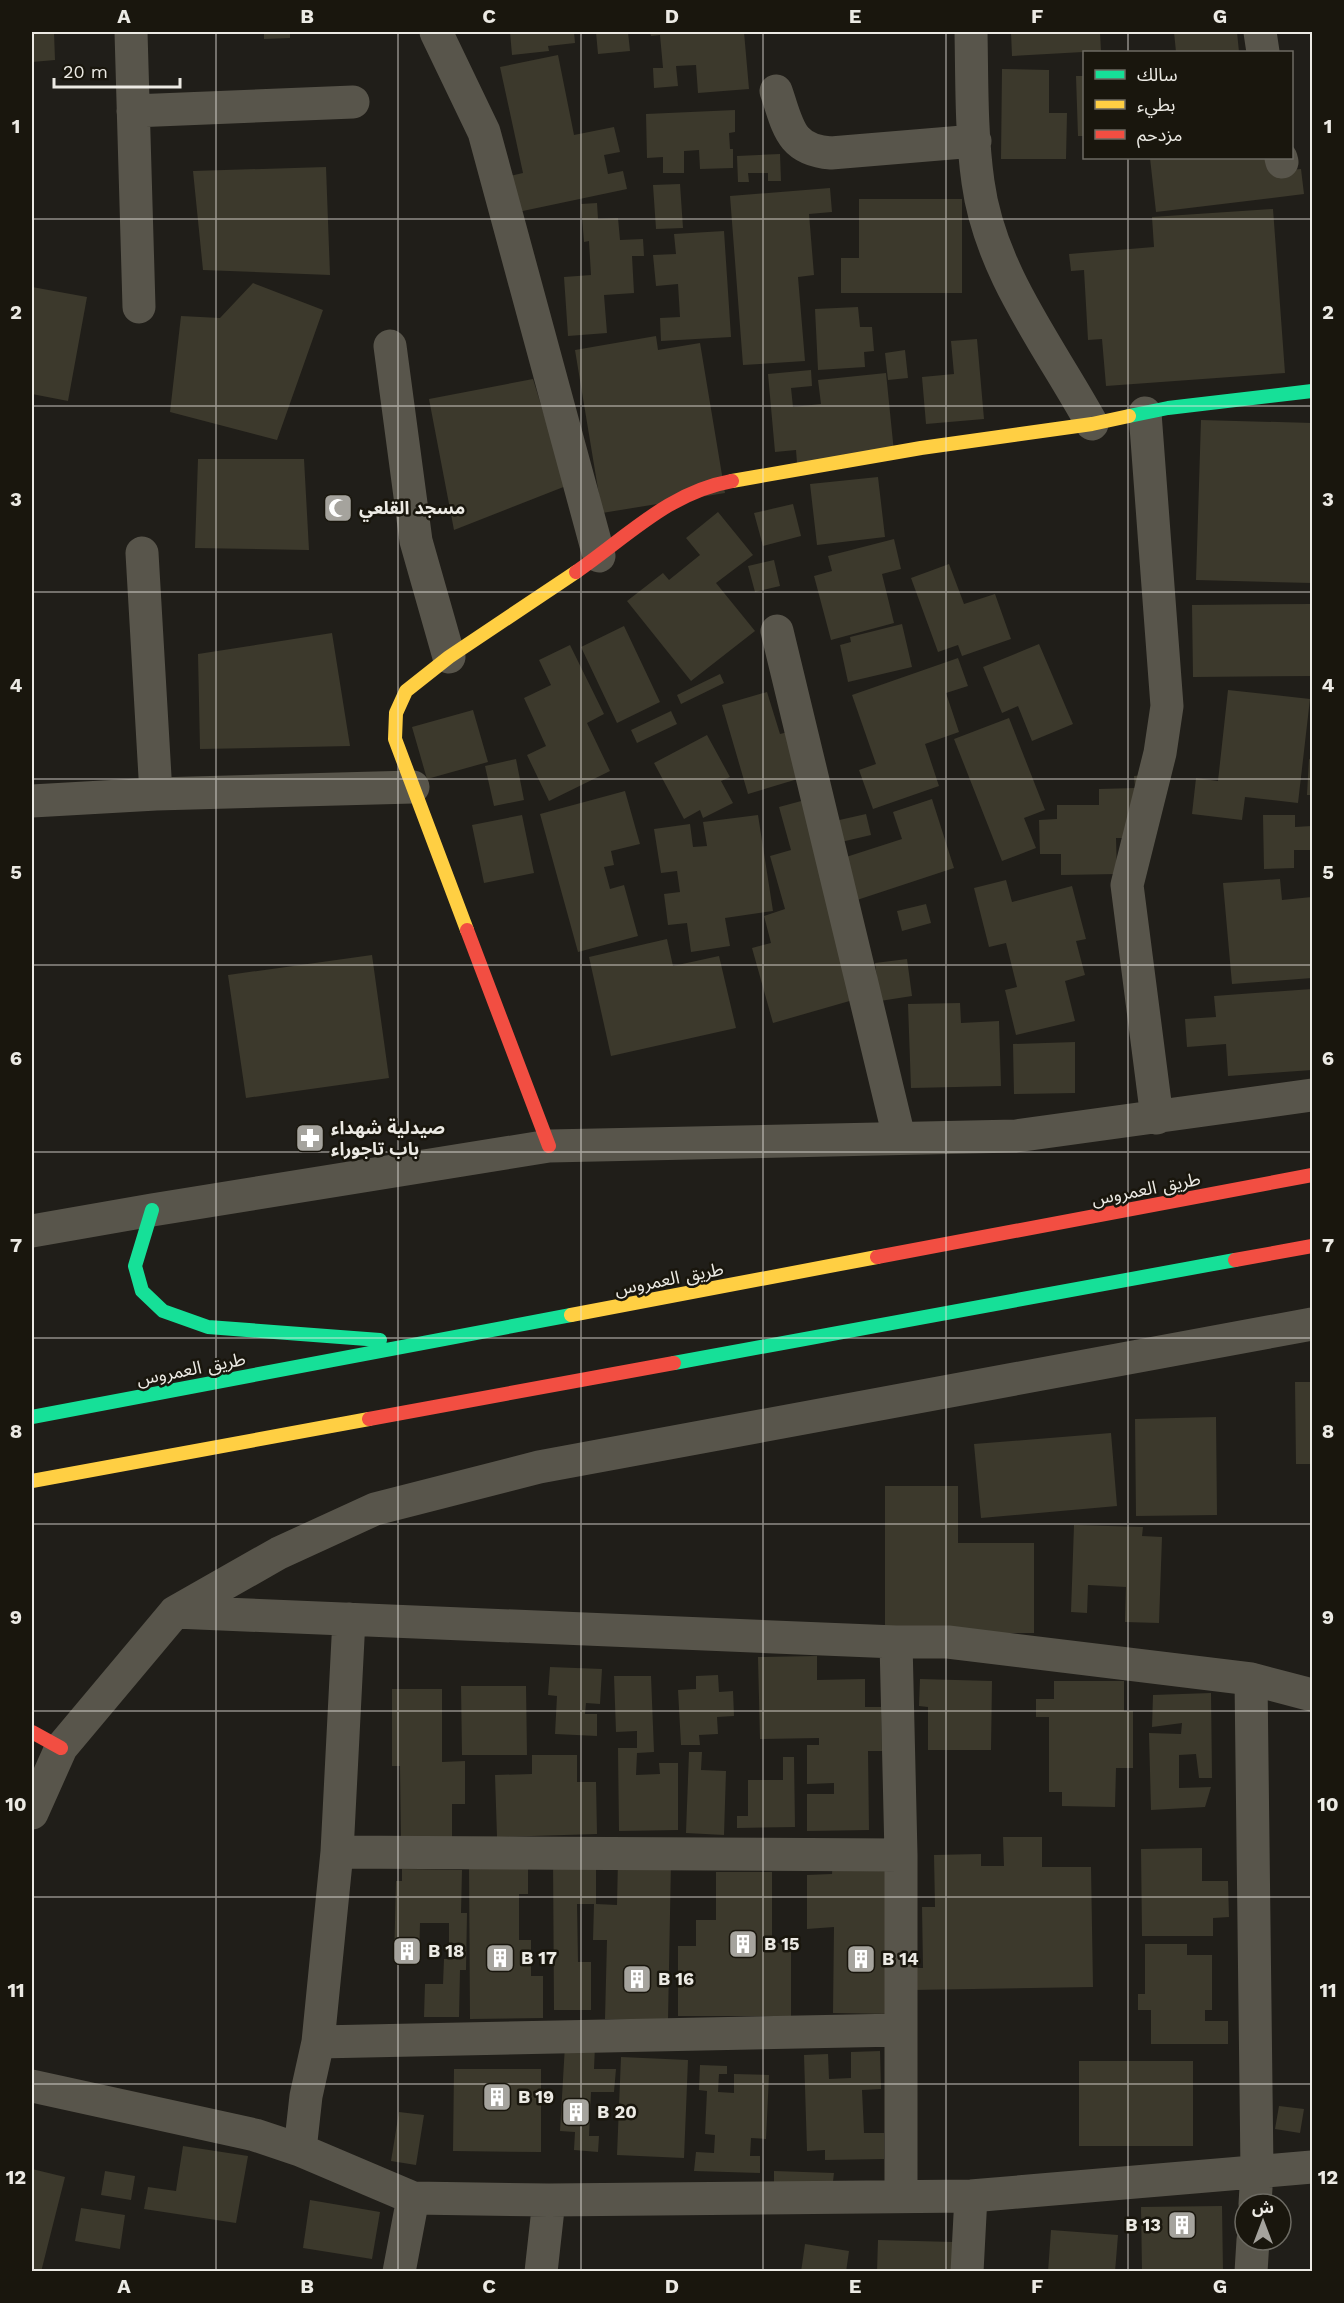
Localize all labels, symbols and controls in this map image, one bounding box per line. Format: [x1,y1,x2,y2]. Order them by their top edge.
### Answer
text: A [117,4,131,28]
text: B [300,4,314,28]
text: C [482,4,496,28]
text: D [665,4,679,28]
text: E [849,4,861,28]
text: F [1031,4,1043,28]
text: G [1213,4,1227,28]
scale bar [54,51,180,89]
legend [1083,51,1293,159]
text: 20 m [63,61,108,82]
text: سالك [1137,64,1178,85]
text: بطيء [1137,94,1175,118]
text: 1 [12,114,20,138]
text: 1 [1324,114,1332,138]
text: مزدحم [1137,124,1182,148]
text: 2 [10,300,22,324]
text: 2 [1322,300,1334,324]
text: 3 [10,487,22,511]
text: 3 [1322,487,1334,511]
mosque icon: مسجد القلعي [322,492,354,524]
place label: مسجد القلعي [359,497,465,522]
text: 4 [10,673,23,697]
text: 4 [1322,673,1335,697]
text: 5 [10,860,22,884]
text: 5 [1322,860,1334,884]
text: 6 [10,1046,22,1070]
text: 6 [1322,1046,1334,1070]
place label: صيدلية شهداء باب تاجوراء [331,1117,445,1160]
pharmacy icon: صيدلية شهداء باب تاجوراء [294,1122,326,1154]
street label: طريق العمروس [1090,1168,1202,1210]
text: 7 [10,1233,22,1257]
text: 7 [1322,1233,1334,1257]
street label: طريق العمروس [613,1258,725,1300]
street label: طريق العمروس [135,1348,247,1390]
text: 8 [10,1419,22,1443]
text: 8 [1322,1419,1334,1443]
text: 9 [10,1605,22,1629]
text: 9 [1322,1605,1334,1629]
text: 10 [5,1792,27,1816]
text: 10 [1317,1792,1339,1816]
building icon: B 15 [727,1928,759,1960]
place label: B 15 [764,1933,800,1954]
building icon: B 18 [391,1935,423,1967]
place label: B 18 [428,1940,464,1961]
building icon: B 17 [484,1942,516,1974]
building icon: B 14 [845,1943,877,1975]
place label: B 17 [521,1947,557,1968]
place label: B 14 [882,1948,919,1969]
building icon: B 16 [621,1963,653,1995]
place label: B 16 [658,1968,694,1989]
text: 11 [7,1978,25,2002]
text: 11 [1319,1978,1337,2002]
building icon: B 19 [481,2081,513,2113]
place label: B 19 [518,2086,554,2107]
building icon: B 20 [560,2096,592,2128]
place label: B 20 [597,2101,637,2122]
text: 12 [6,2165,26,2189]
text: 12 [1318,2165,1338,2189]
north arrow [1233,2192,1293,2252]
text: ش [1252,2198,1274,2217]
building icon: B 13 [1166,2209,1198,2241]
place label: B 13 [1125,2214,1161,2235]
text: A [117,2274,131,2298]
text: B [300,2274,314,2298]
text: C [482,2274,496,2298]
text: D [665,2274,679,2298]
text: E [849,2274,861,2298]
text: F [1031,2274,1043,2298]
text: G [1213,2274,1227,2298]

